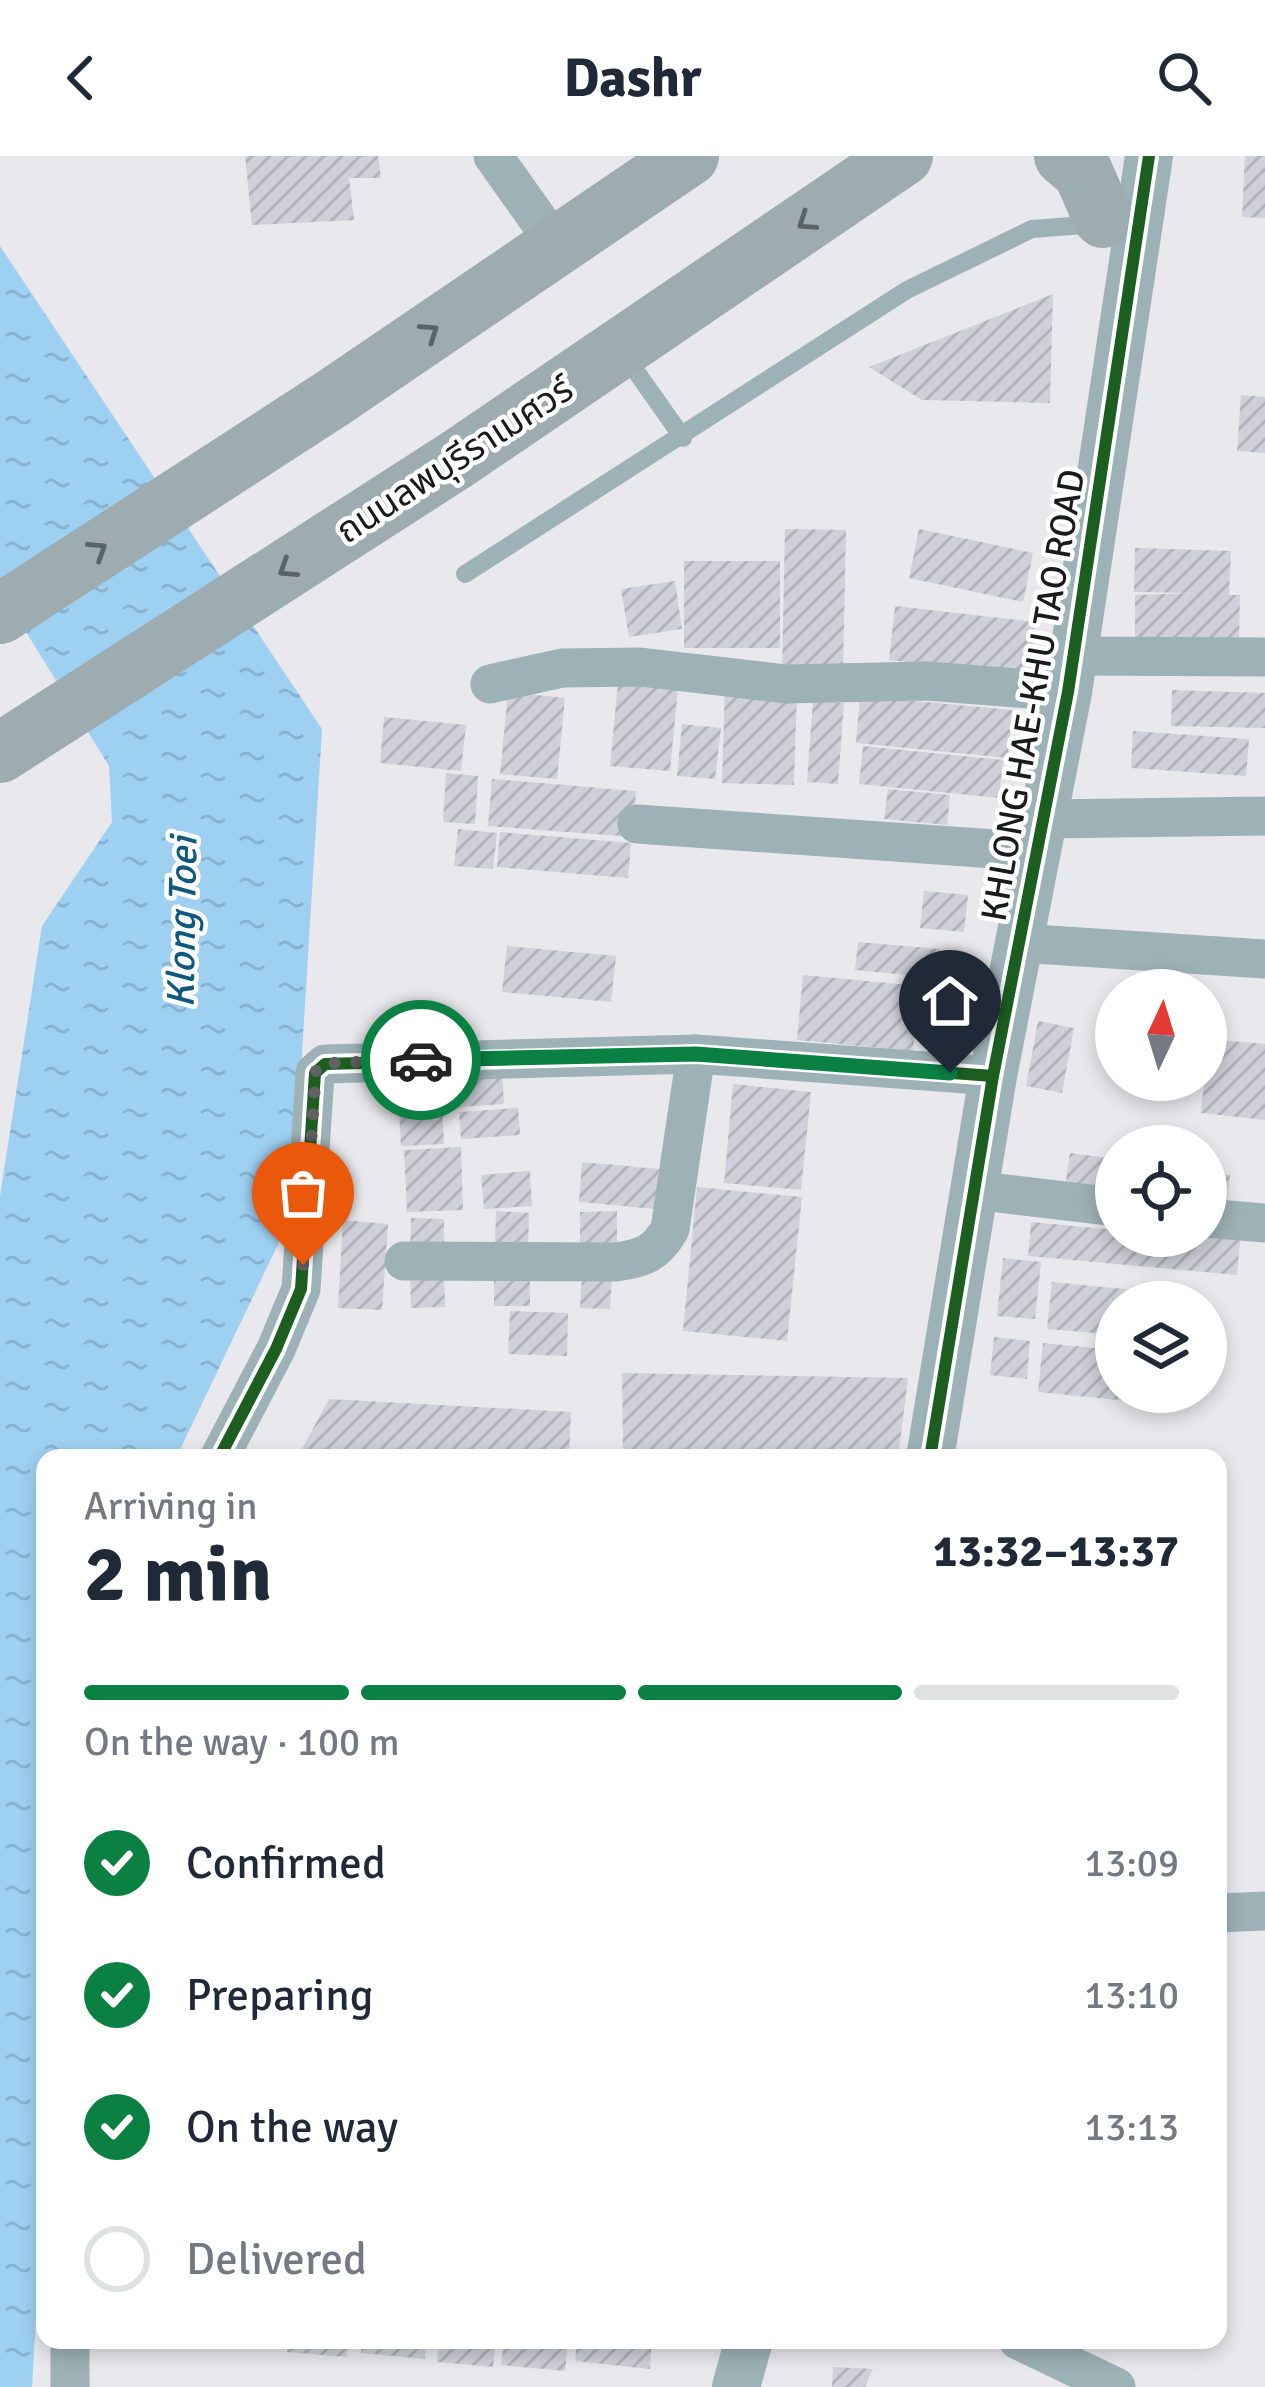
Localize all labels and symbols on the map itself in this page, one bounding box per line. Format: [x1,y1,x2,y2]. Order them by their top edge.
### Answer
one-way arrow [797,208,819,230]
one-way arrow [416,324,438,346]
street label: ถนนลพบุรีราเมศวร์ [328,366,583,554]
street label: KHLONG HAE-KHU TAO ROAD [972,466,1095,925]
one-way arrow [85,542,107,565]
one-way arrow [278,554,300,577]
water label: Klong Toei [157,833,208,1008]
pin [899,950,1001,1073]
north arrow [1095,969,1227,1101]
courier [361,1000,481,1120]
pin [252,1142,354,1265]

